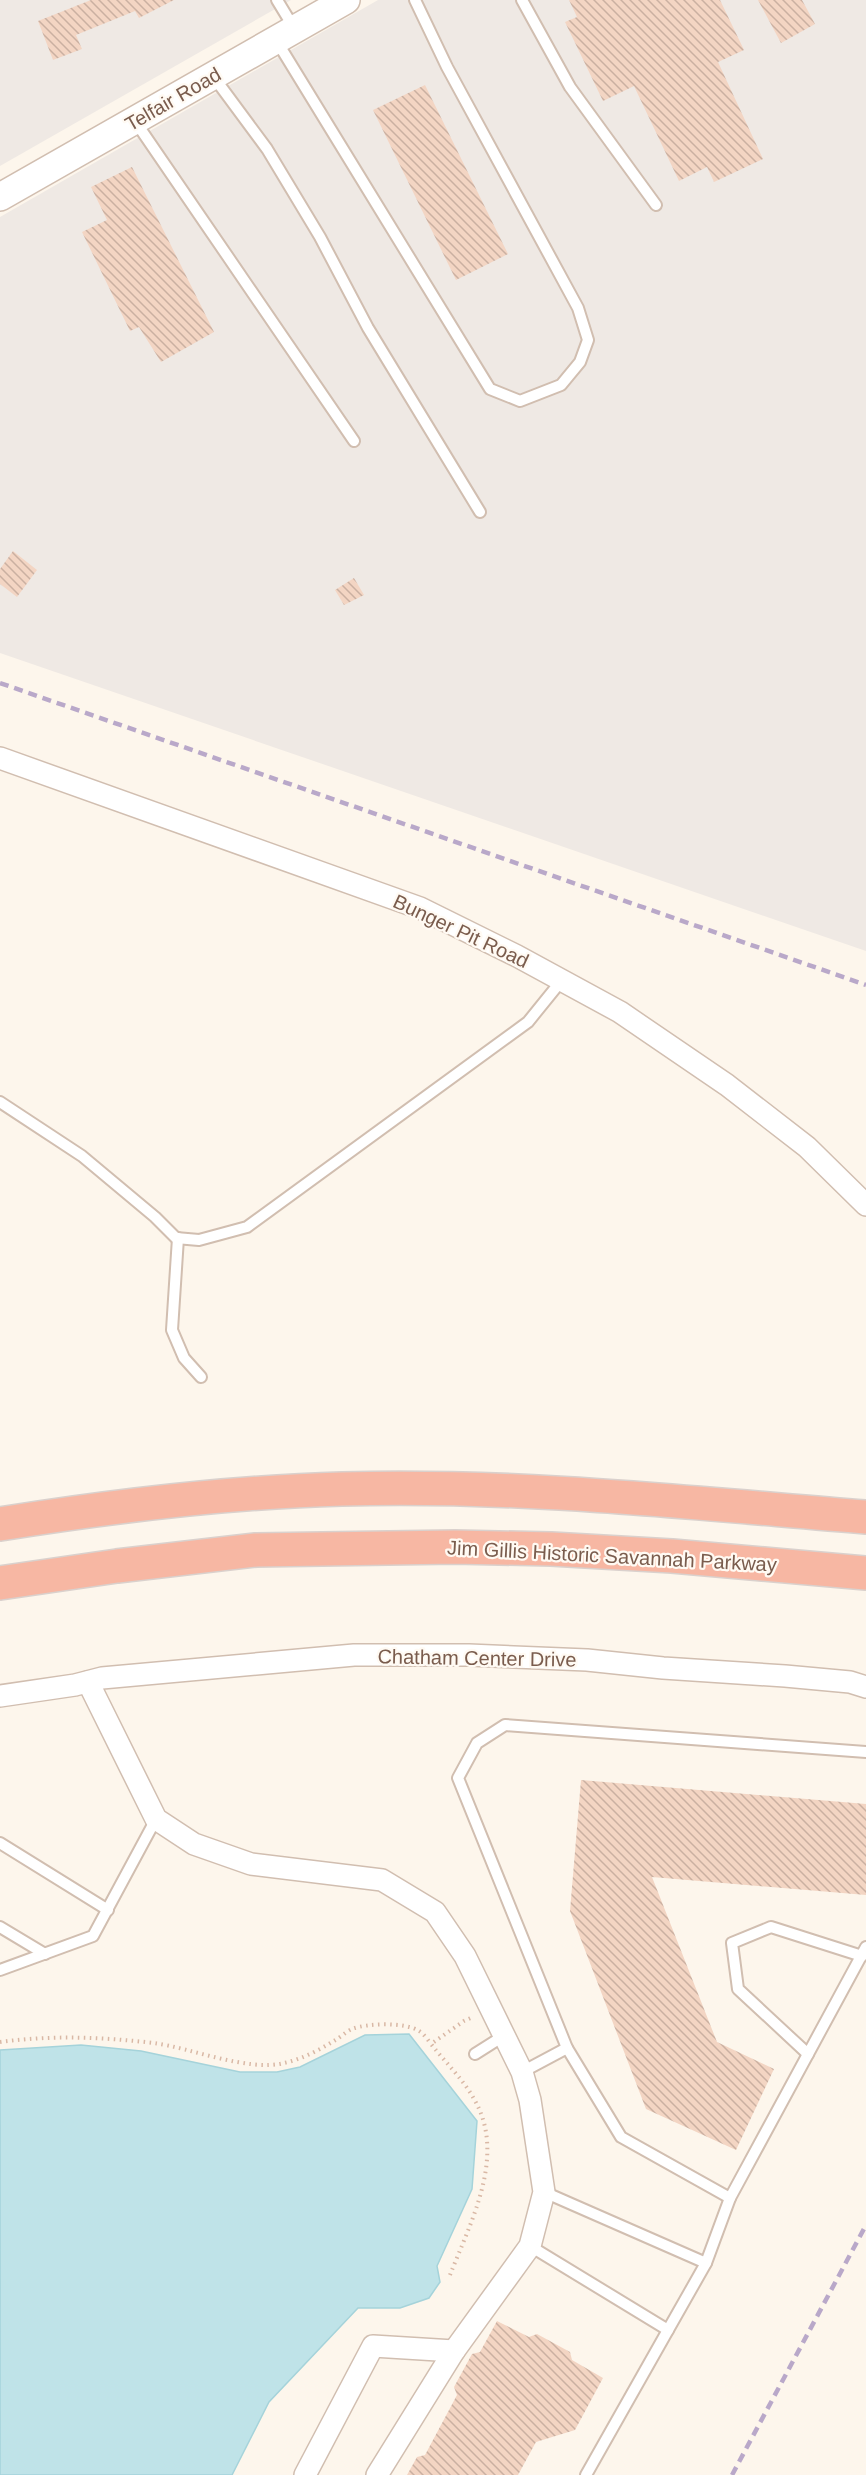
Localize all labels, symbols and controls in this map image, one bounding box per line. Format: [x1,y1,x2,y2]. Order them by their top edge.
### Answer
street label: Telfair Road [121,63,225,135]
street label: Bunger Pit Road [390,890,532,972]
street label: Jim Gillis Historic Savannah Parkway [447,1536,777,1576]
street label: Chatham Center Drive [377,1645,577,1671]

